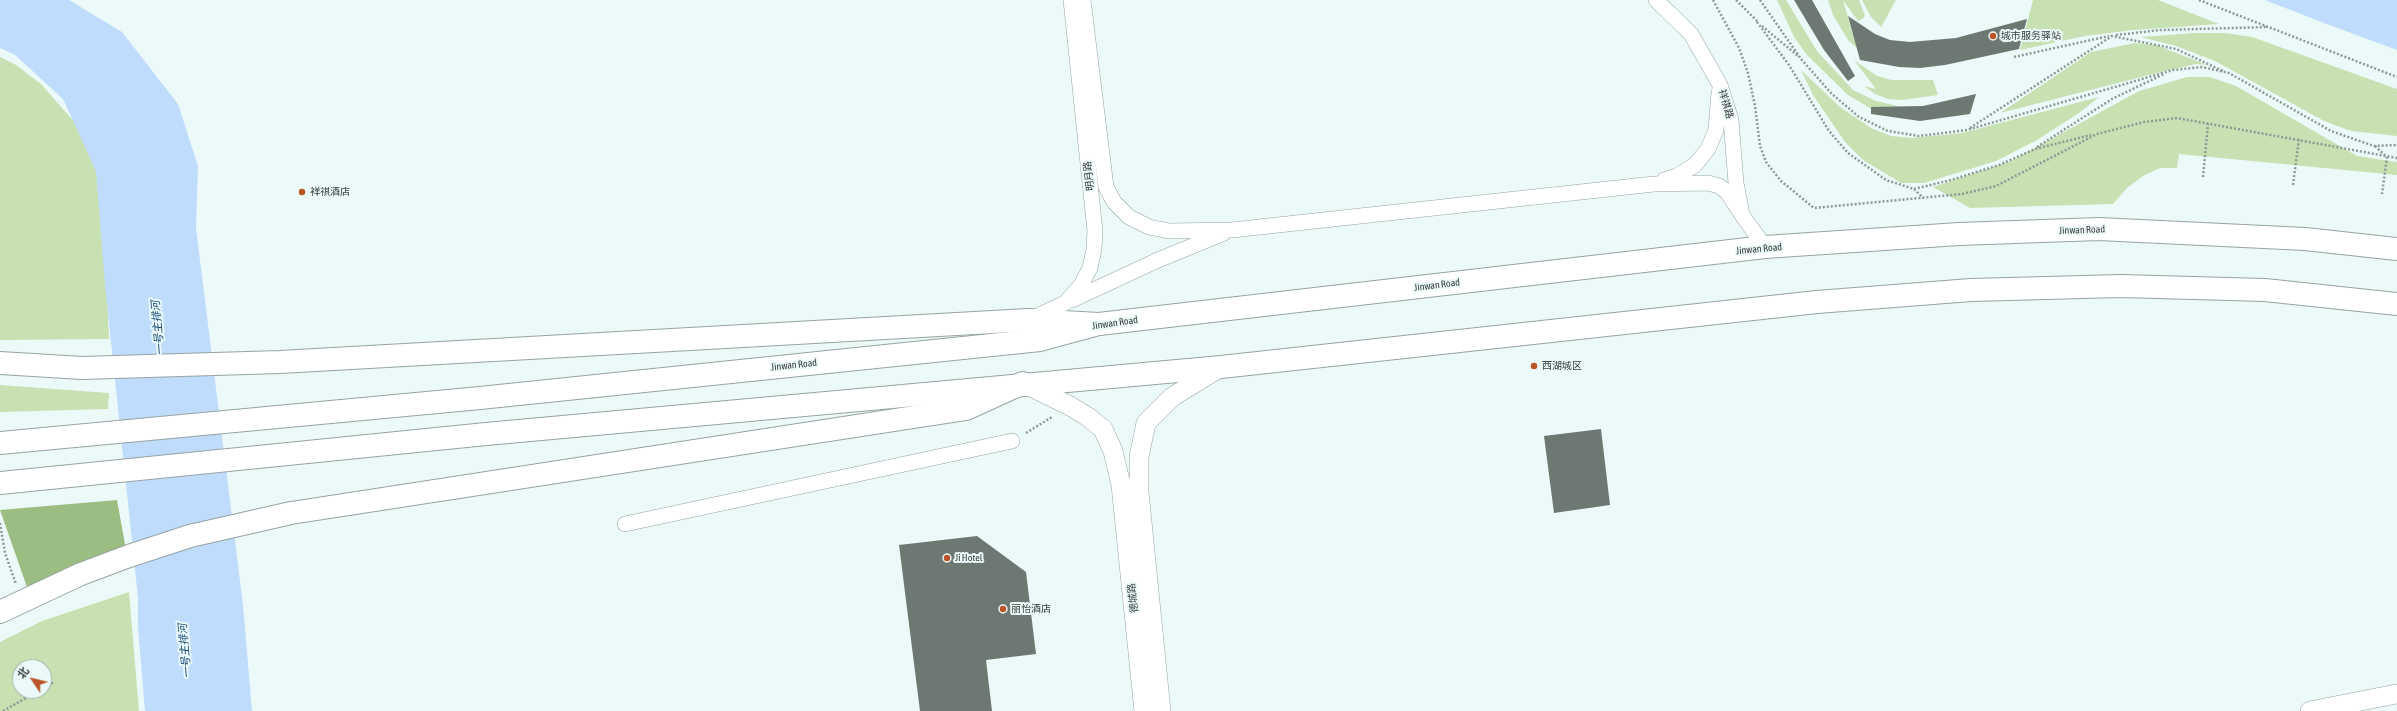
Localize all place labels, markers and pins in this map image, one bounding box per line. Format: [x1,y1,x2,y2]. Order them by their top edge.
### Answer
place label: 城市服务驿站 [2001,30,2061,42]
marker: 城市服务驿站 [1988,31,1998,41]
place label: 祥祺酒店 [310,186,350,198]
marker: 祥祺酒店 [297,187,307,197]
place label: 西湖城区 [1542,360,1582,372]
marker: 西湖城区 [1529,361,1539,371]
place label: Ji Hotel [955,552,982,564]
marker: Ji Hotel [942,553,952,563]
place label: 丽怡酒店 [1011,603,1051,615]
marker: 丽怡酒店 [998,604,1008,614]

